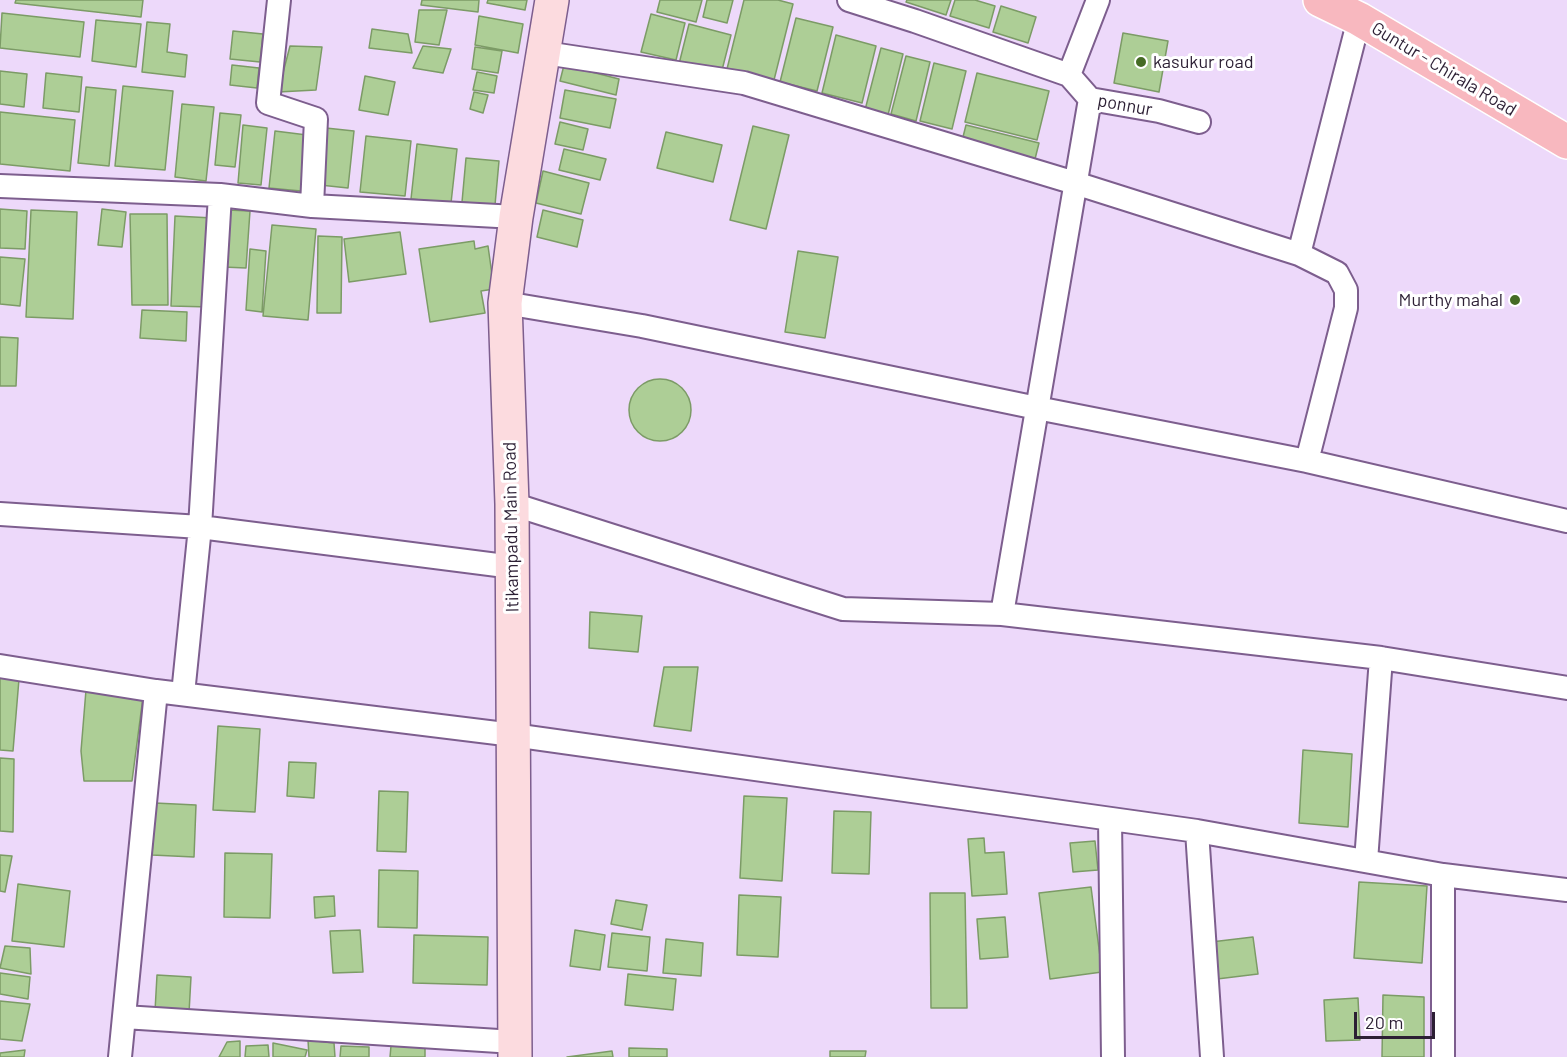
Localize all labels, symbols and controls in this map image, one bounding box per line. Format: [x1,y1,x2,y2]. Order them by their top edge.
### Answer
street label: Guntur - Chirala Road [1368,17,1520,121]
place label: kasukur road [1153,51,1253,73]
marker: kasukur road [1134,55,1148,69]
street label: ponnur [1096,90,1154,120]
place label: Murthy mahal [1399,289,1503,311]
marker: Murthy mahal [1508,293,1522,307]
street label: Itikampadu Main Road [499,441,523,613]
scale bar [1357,1000,1438,1038]
text: 20 m [1365,1011,1403,1033]

